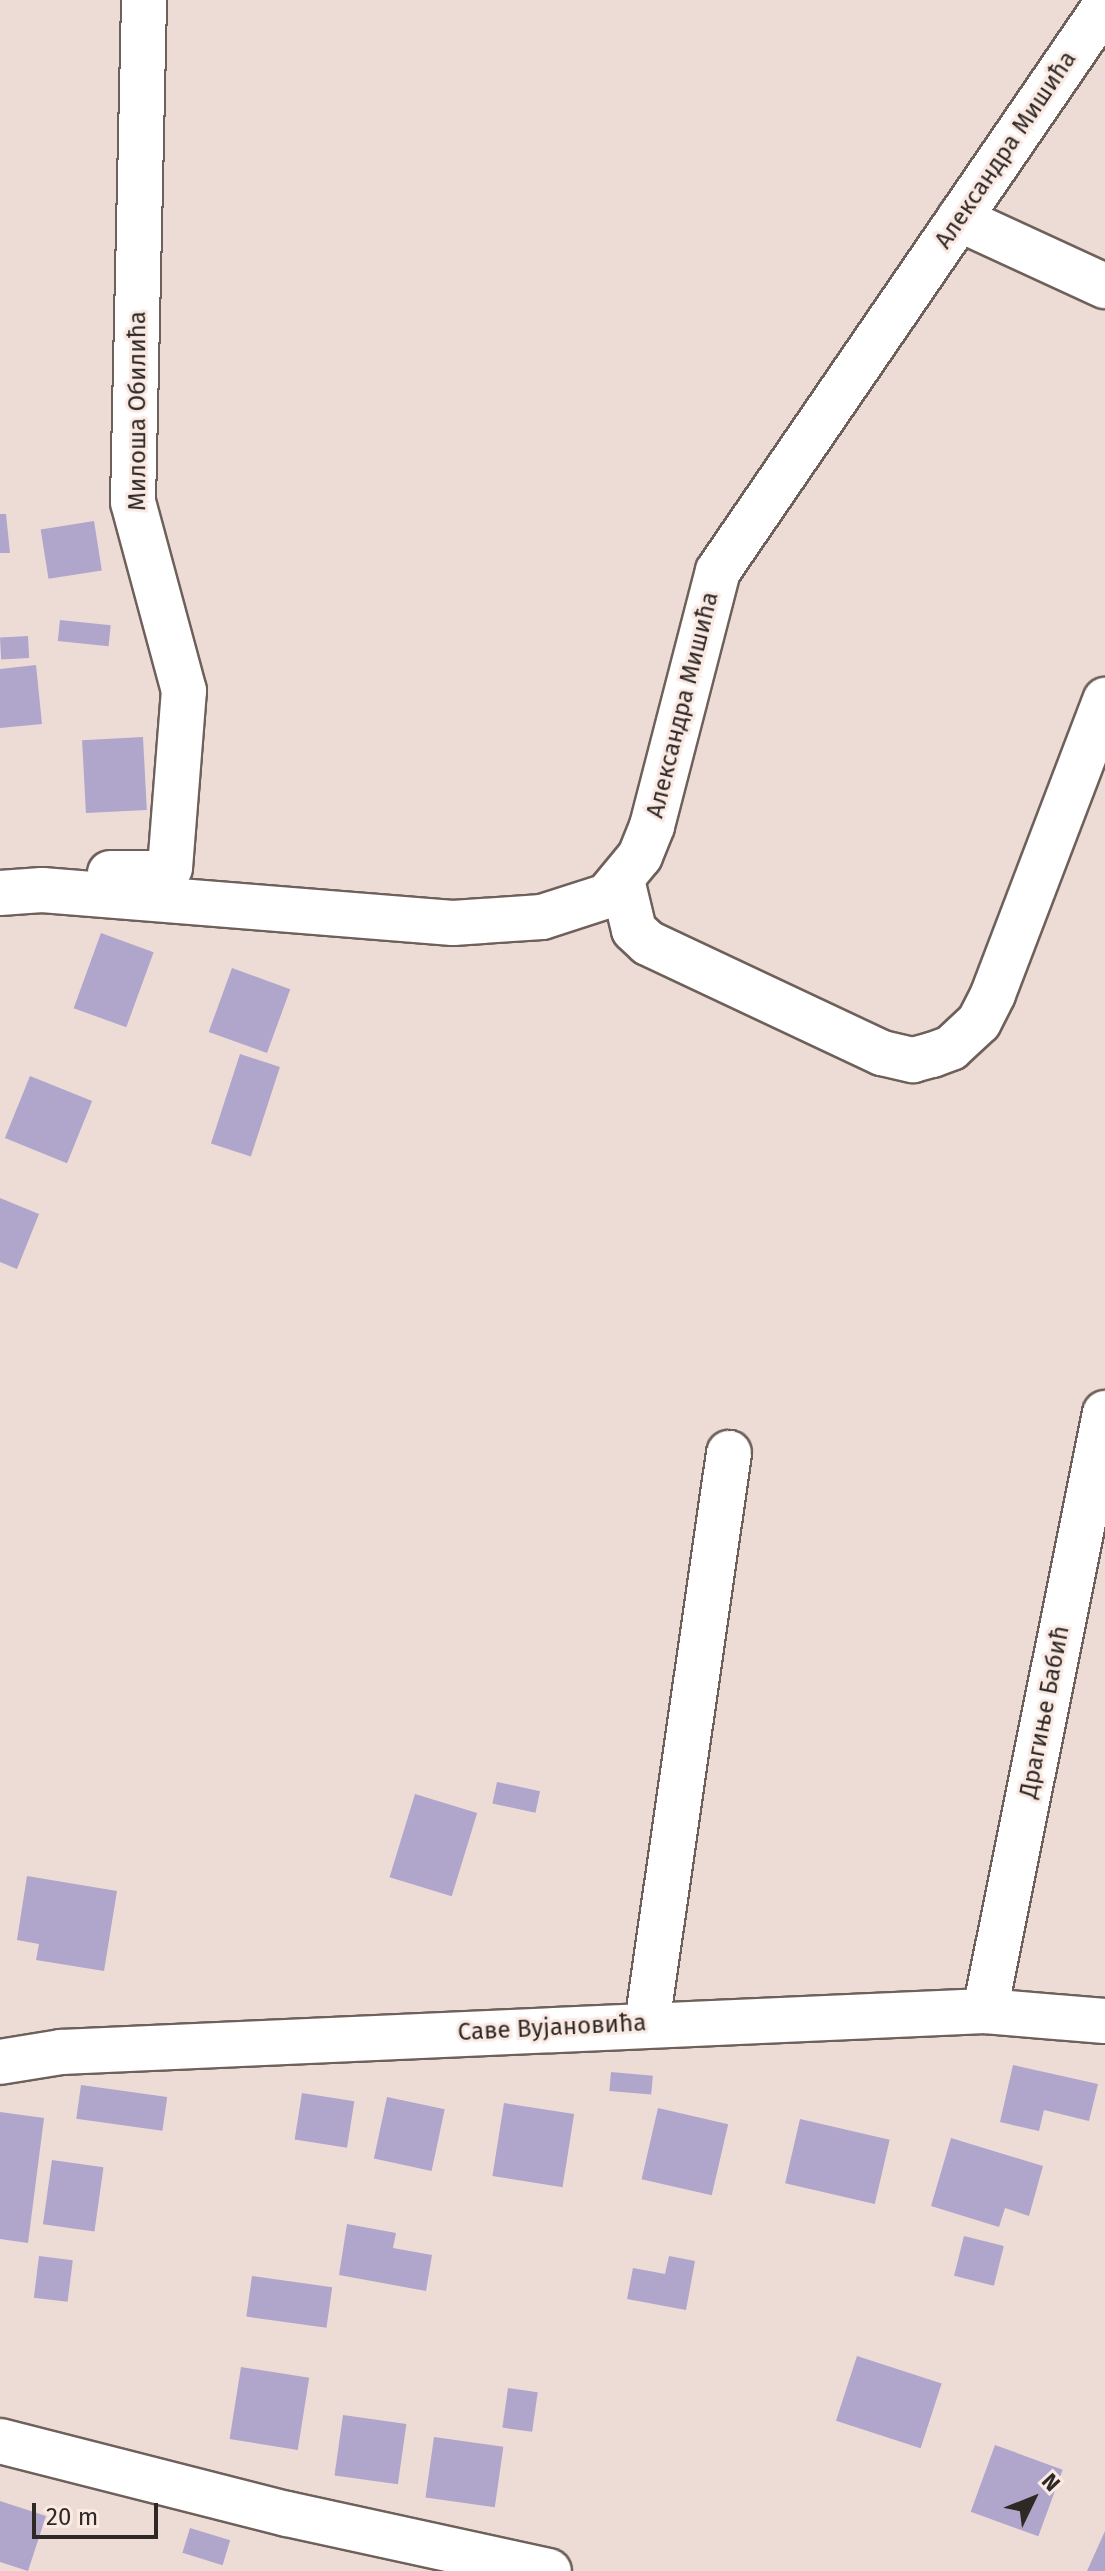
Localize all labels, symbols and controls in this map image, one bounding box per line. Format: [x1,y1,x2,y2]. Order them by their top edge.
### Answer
street label: Александра Мишића [929,46,1083,254]
street label: Милоша Обилића [124,311,152,511]
street label: Александра Мишића [641,589,725,821]
street label: Драгиње Бабић [1014,1623,1076,1801]
street label: Саве Вујановића [457,2009,647,2047]
north arrow [993,2459,1073,2539]
text: N [1036,2468,1066,2497]
scale bar [36,2487,162,2537]
text: 20 m [46,2503,98,2531]

